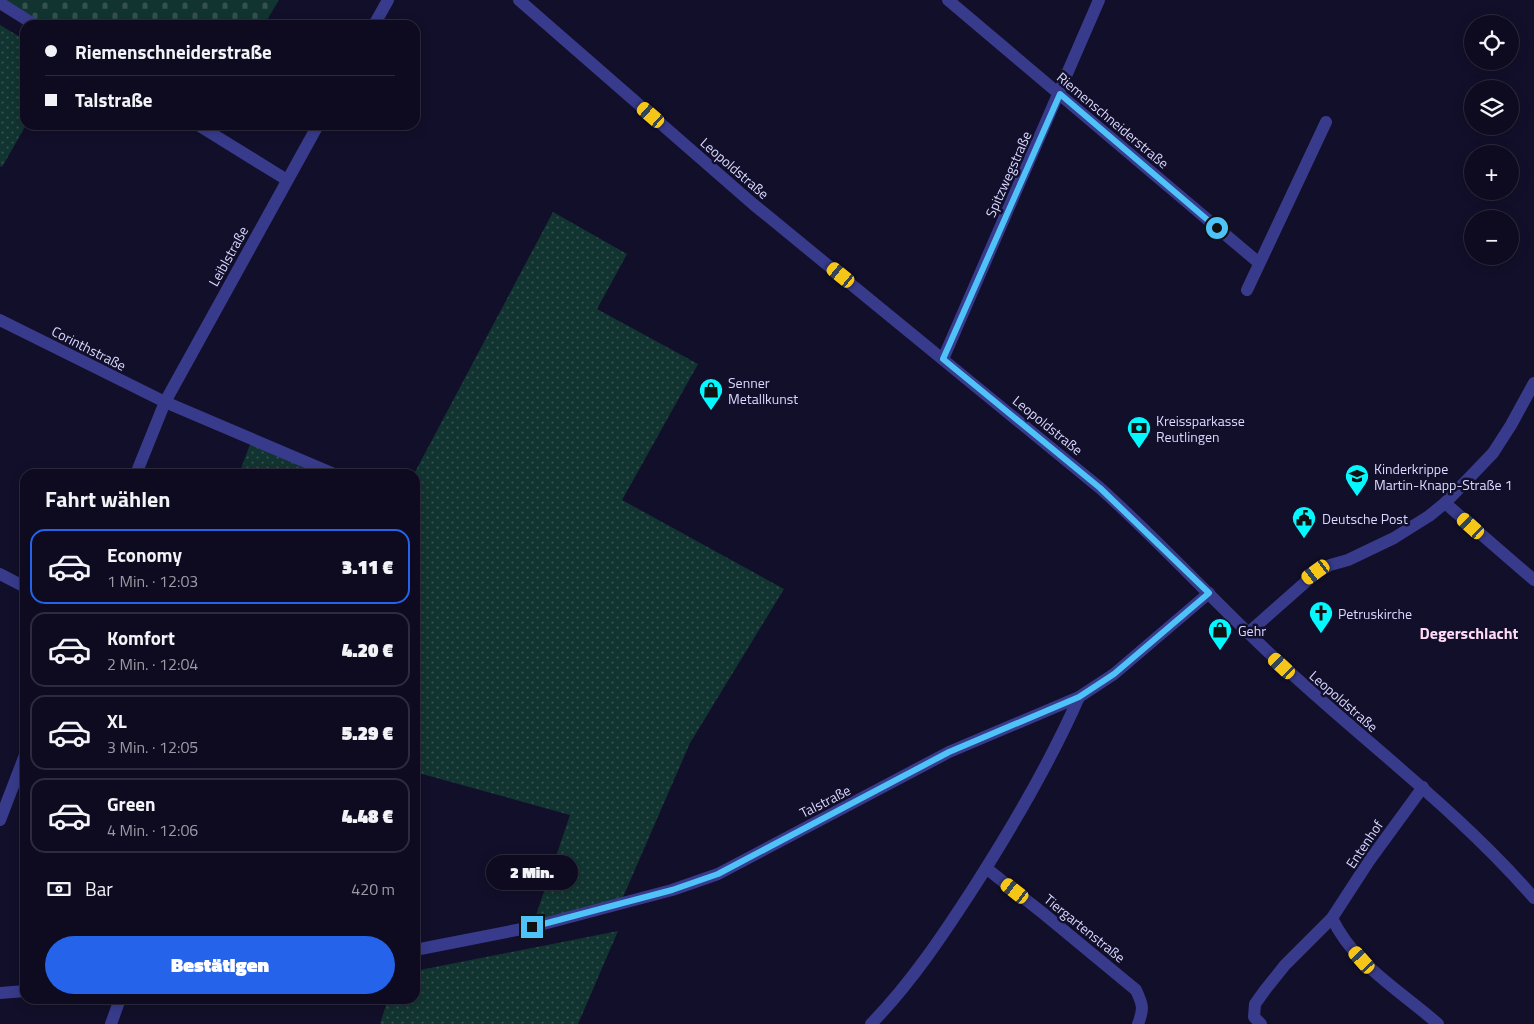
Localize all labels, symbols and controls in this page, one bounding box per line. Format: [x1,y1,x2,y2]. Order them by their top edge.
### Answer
map controls [1464,15,1519,265]
button: locate [1464,15,1519,70]
text: Riemenschneiderstraße [75,37,272,66]
street label: Riemenschneiderstraße [1052,67,1174,173]
button: layers [1464,80,1519,135]
text: Talstraße [75,85,152,114]
car [634,99,667,131]
street label: Spitzwegstraße [980,127,1036,221]
street label: Leopoldstraße [696,132,774,204]
button: + [1464,145,1519,200]
button: − [1464,210,1519,265]
route start [1206,217,1228,239]
street label: Leiblstraße [203,222,253,290]
car [824,260,857,290]
street label: Corinthstraße [48,320,130,376]
place label: Senner Metallkunst [728,372,798,409]
shop icon: Senner Metallkunst [698,377,724,411]
street label: Leopoldstraße [1008,390,1088,460]
place label: Kreissparkasse Reutlingen [1156,410,1245,447]
bank icon: Kreissparkasse Reutlingen [1126,415,1152,449]
place label: Kinderkrippe Martin-Knapp-Straße 1 [1374,458,1512,495]
school or university icon: Kinderkrippe Martin-Knapp-Straße 1 [1344,463,1370,497]
text: Fahrt wählen [45,482,170,516]
public building icon: Deutsche Post [1291,505,1317,539]
place label: Deutsche Post [1322,508,1408,529]
car [1454,510,1487,542]
text: Economy [107,540,182,569]
icon: car [47,544,92,589]
text: 3.11 € [342,552,393,581]
car [1299,557,1332,587]
text: 1 Min. · 12:03 [107,569,198,593]
church icon: Petruskirche [1308,600,1334,634]
place label: Petruskirche [1338,603,1412,624]
shop icon: Gehr [1207,617,1233,651]
place label: Gehr [1238,620,1266,641]
district label: Degerschlacht [1420,621,1519,645]
text: Komfort [107,623,175,652]
icon: car [47,627,92,672]
text: 4.20 € [342,635,393,664]
car [1265,650,1298,682]
text: 2 Min. · 12:04 [107,652,198,676]
street label: Leopoldstraße [1305,665,1383,737]
text: XL [107,706,127,735]
icon: car [47,710,92,755]
text: 5.29 € [342,718,393,747]
text: 3 Min. · 12:05 [107,735,198,759]
street label: Talstraße [796,779,854,823]
text: Green [107,789,156,818]
icon: car [47,793,92,838]
text: 4.48 € [342,801,393,830]
street label: Entenhof [1340,815,1388,872]
text: 4 Min. · 12:06 [107,818,198,842]
callout: 2 Min. [486,854,578,890]
text: 2 Min. [510,860,554,884]
text: Bar [85,874,113,903]
icon: cash [45,875,73,903]
car [998,876,1031,906]
text: 420 m [351,877,395,901]
street label: Tiergartenstraße [1040,889,1130,967]
route end [521,916,543,938]
button: Bestätigen [45,936,395,994]
car [1346,944,1377,976]

